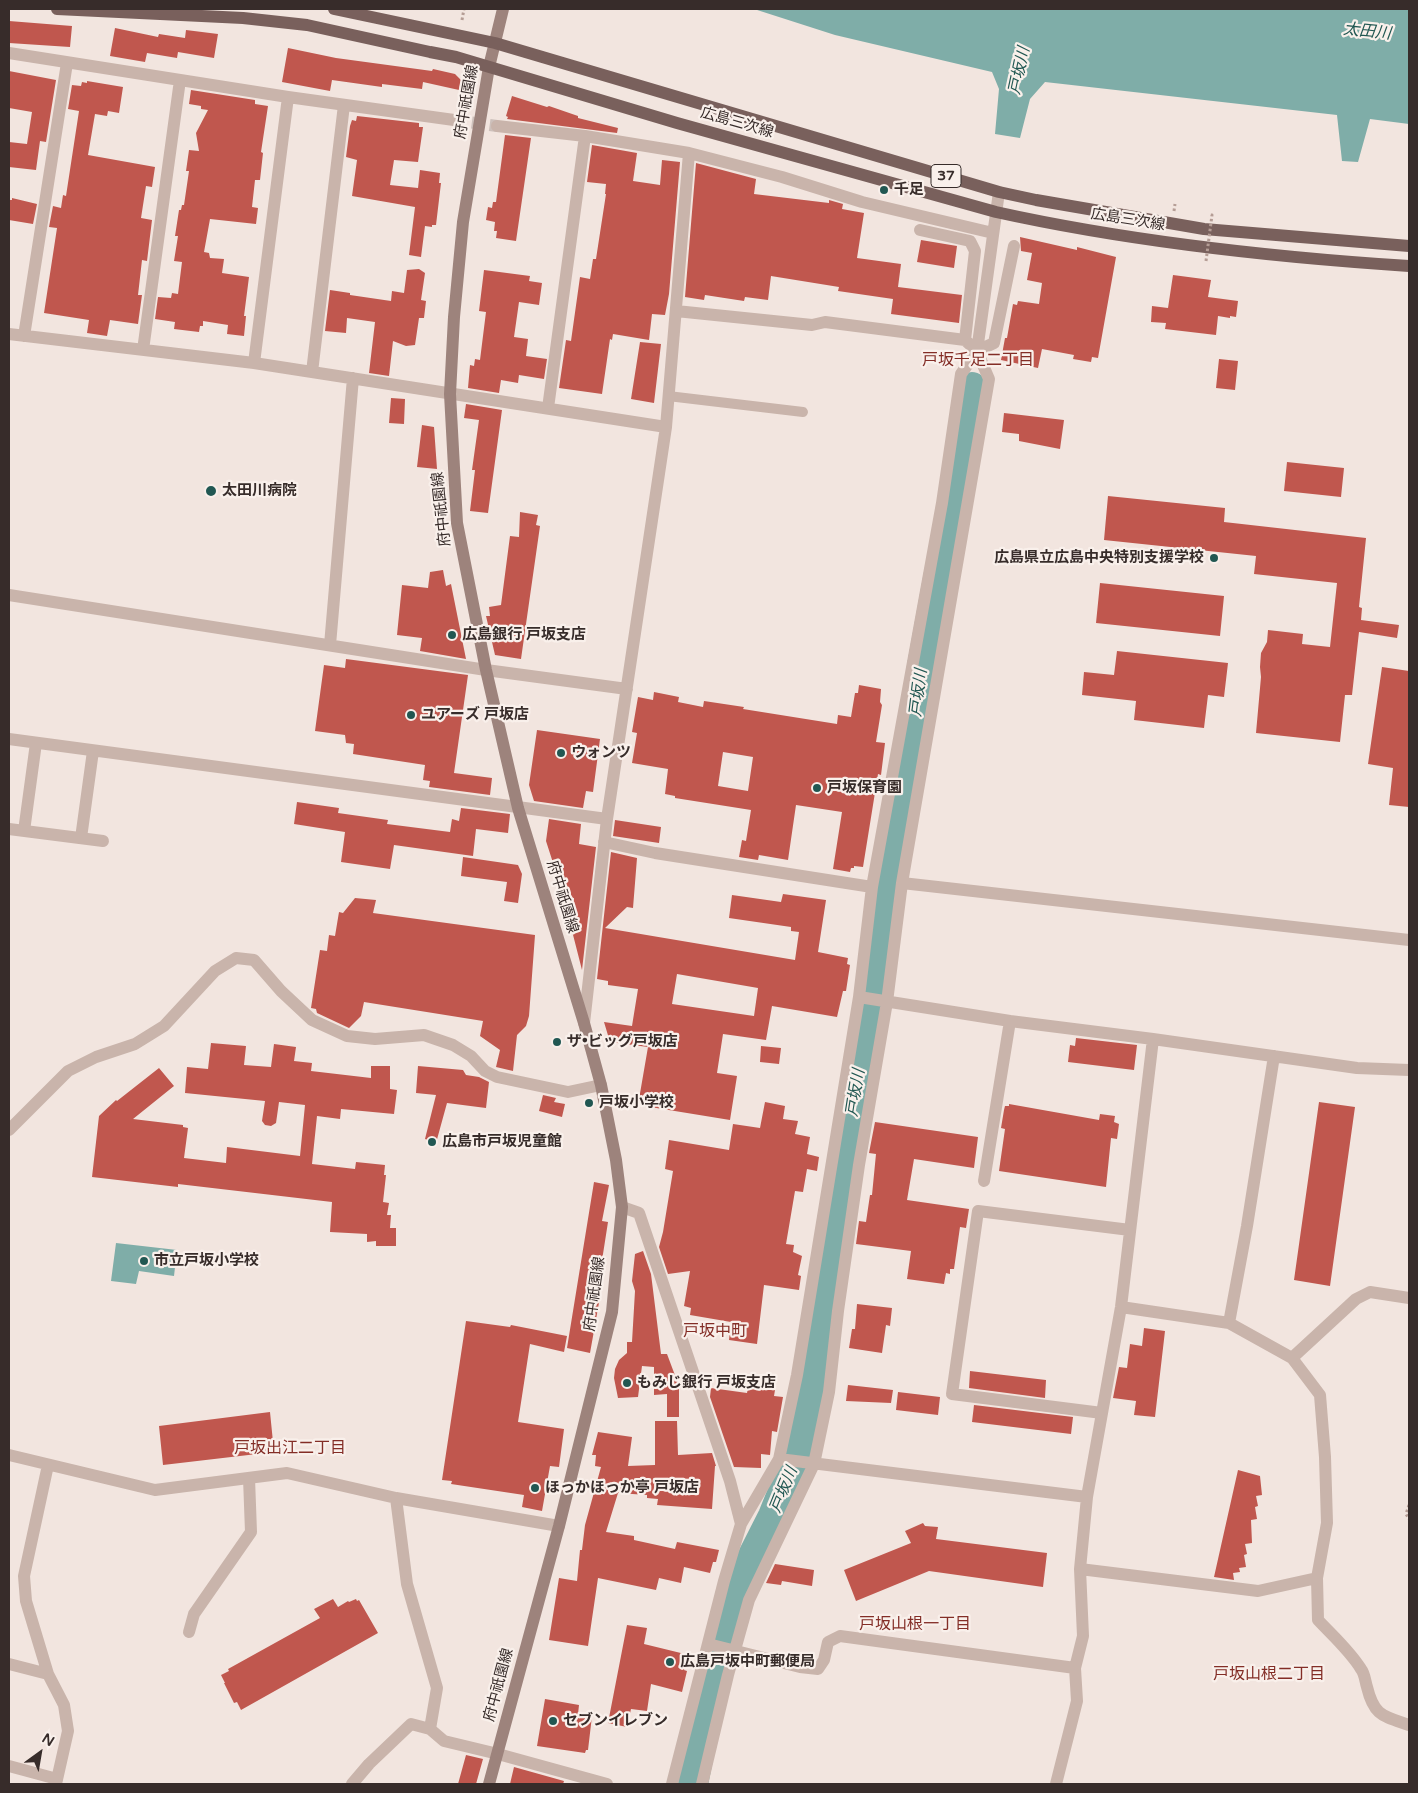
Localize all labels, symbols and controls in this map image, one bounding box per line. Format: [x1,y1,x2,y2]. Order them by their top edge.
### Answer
water label: 太田川 [1342,20,1392,44]
water label: 戸坂川 [1006,46,1034,96]
street label: 府中祇園線 [452,64,482,140]
street label: 広島三次線 [698,104,776,142]
road number: 37 [931,165,961,188]
place label: 千足 [894,181,924,199]
marker: 千足 [878,184,890,196]
street label: 広島三次線 [1090,205,1166,235]
district label: 戸坂千足二丁目 [922,351,1034,371]
street label: 府中祇園線 [429,471,455,547]
place label: 太田川病院 [222,482,297,500]
marker: 太田川病院 [204,484,218,498]
place label: 広島県立広島中央特別支援学校 [994,549,1204,567]
marker: 広島県立広島中央特別支援学校 [1208,552,1220,564]
place label: 広島銀行 戸坂支店 [462,626,586,644]
marker: 広島銀行 戸坂支店 [446,629,458,641]
water label: 戸坂川 [907,668,931,718]
place label: ユアーズ 戸坂店 [421,706,529,724]
marker: ユアーズ 戸坂店 [405,709,417,721]
place label: ウォンツ [571,744,631,762]
marker: ウォンツ [555,747,567,759]
place label: 戸坂保育園 [827,779,902,797]
marker: 戸坂保育園 [811,782,823,794]
street label: 府中祇園線 [542,859,582,935]
place label: ザ•ビッグ戸坂店 [567,1033,678,1051]
marker: ザ•ビッグ戸坂店 [551,1036,563,1048]
water label: 戸坂川 [843,1068,869,1118]
place label: 戸坂小学校 [599,1094,674,1112]
marker: 戸坂小学校 [583,1097,595,1109]
place label: 広島市戸坂児童館 [442,1133,562,1151]
marker: 広島市戸坂児童館 [426,1136,438,1148]
place label: 市立戸坂小学校 [154,1252,259,1270]
marker: 市立戸坂小学校 [138,1255,150,1267]
street label: 府中祇園線 [581,1256,609,1332]
district label: 戸坂中町 [683,1322,747,1342]
place label: もみじ銀行 戸坂支店 [637,1374,776,1392]
marker: もみじ銀行 戸坂支店 [621,1377,633,1389]
district label: 戸坂出江二丁目 [234,1439,346,1459]
water label: 戸坂川 [766,1464,802,1516]
place label: ほっかほっか亭 戸坂店 [545,1479,699,1497]
marker: ほっかほっか亭 戸坂店 [529,1482,541,1494]
district label: 戸坂山根一丁目 [859,1615,971,1635]
street label: 府中祇園線 [481,1646,517,1724]
place label: 広島戸坂中町郵便局 [680,1653,815,1671]
marker: 広島戸坂中町郵便局 [664,1656,676,1668]
district label: 戸坂山根二丁目 [1213,1665,1325,1685]
place label: セブンイレブン [563,1712,668,1730]
marker: セブンイレブン [547,1715,559,1727]
north arrow [15,1728,65,1778]
text: N [39,1730,57,1750]

